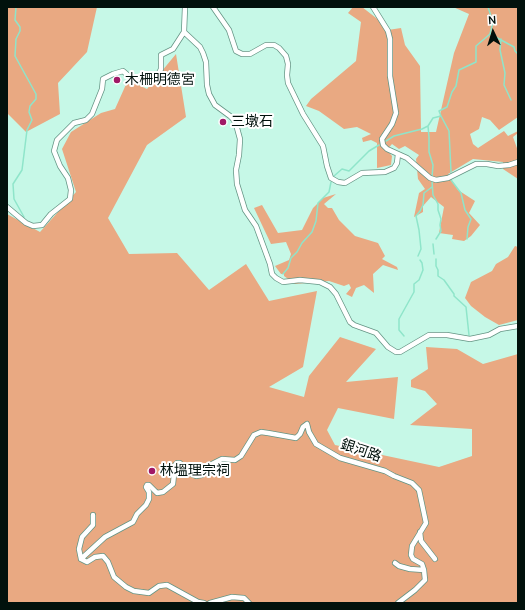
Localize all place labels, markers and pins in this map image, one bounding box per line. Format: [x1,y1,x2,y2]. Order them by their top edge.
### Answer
place label: 木柵明德宮 [125,72,195,88]
marker: 木柵明德宮 [112,75,122,85]
place label: 三墩石 [231,114,273,130]
marker: 三墩石 [218,117,228,127]
place label: 林塭理宗祠 [160,463,230,479]
marker: 林塭理宗祠 [147,466,157,476]

